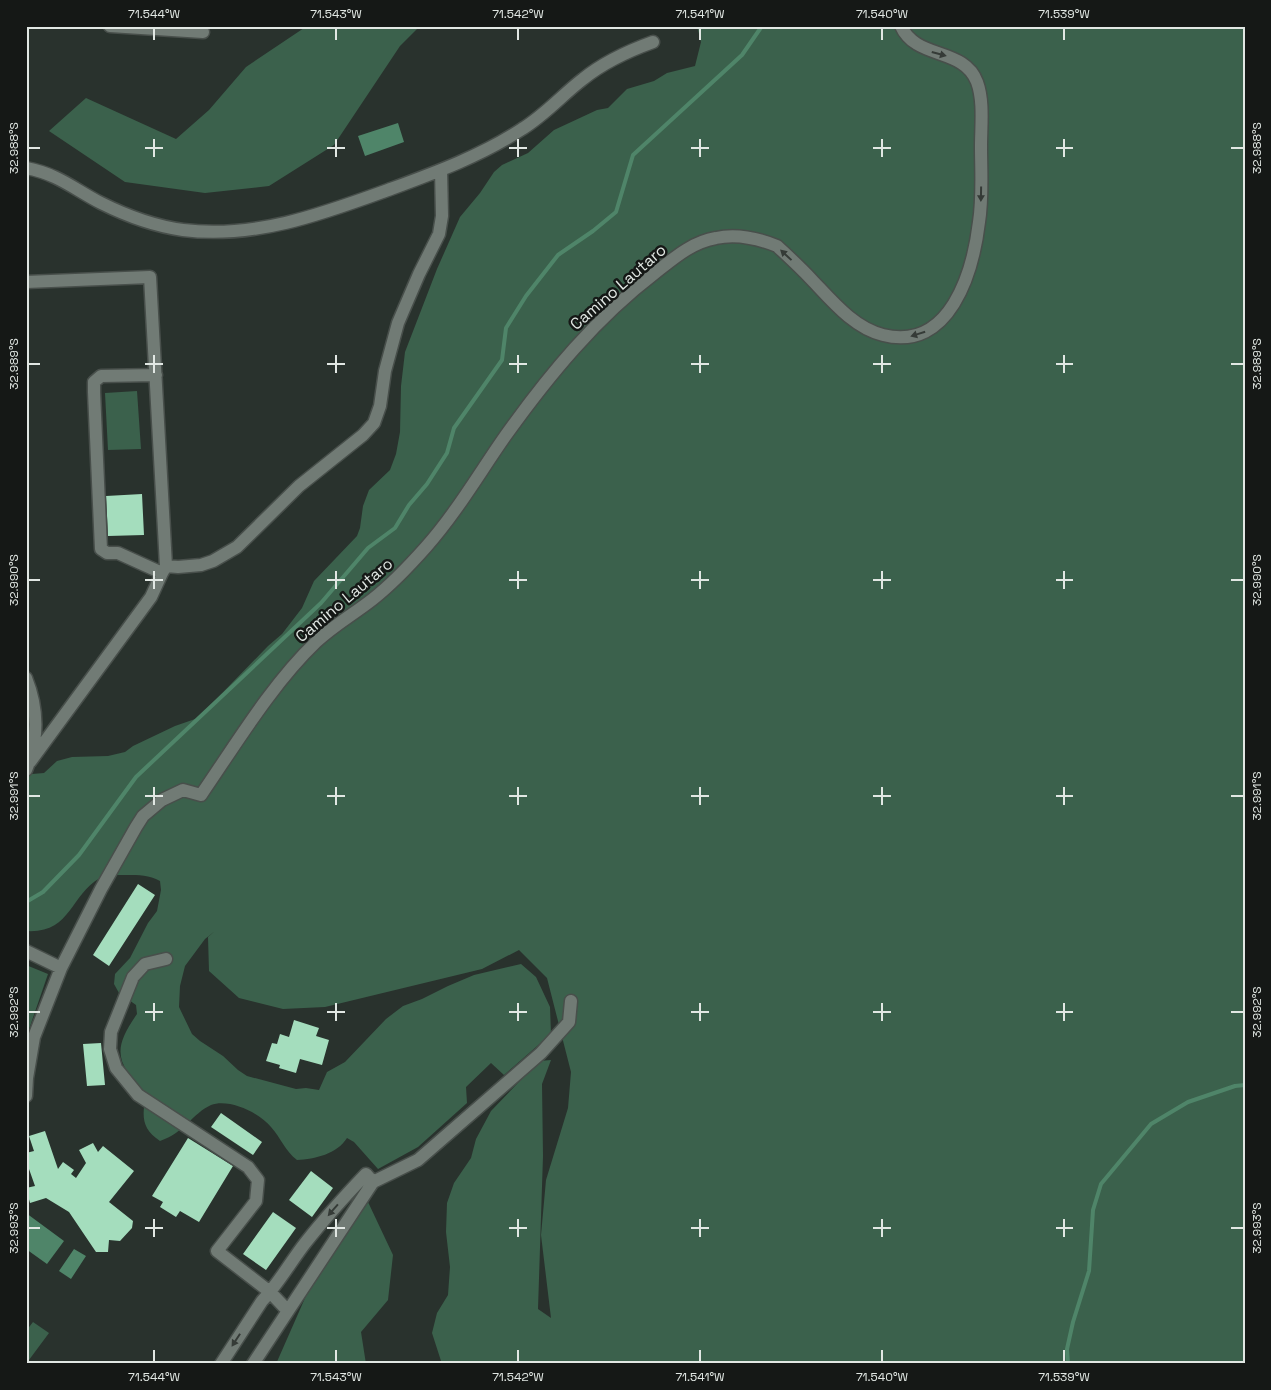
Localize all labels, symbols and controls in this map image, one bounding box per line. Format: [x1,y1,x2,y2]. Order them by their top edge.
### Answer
text: 71.544°W [128,6,180,22]
text: 71.543°W [310,6,362,22]
text: 71.542°W [492,6,544,22]
text: 71.541°W [675,6,725,22]
text: 71.540°W [856,6,909,22]
text: 71.539°W [1038,6,1090,22]
one-way arrow [931,50,947,58]
text: 32.988°S [6,122,22,174]
text: 32.988°S [1249,122,1265,174]
one-way arrow [977,187,985,203]
street label: Camino Lautaro [566,240,670,334]
one-way arrow [781,249,793,261]
one-way arrow [910,330,925,338]
text: 32.989°S [6,338,22,390]
text: 32.989°S [1249,338,1265,390]
street label: Camino Lautaro [291,553,397,647]
text: 32.990°S [6,554,22,606]
text: 32.990°S [1249,554,1265,606]
text: 32.991°S [6,771,22,821]
text: 32.991°S [1249,771,1265,821]
text: 32.992°S [6,986,22,1038]
text: 32.992°S [1249,986,1265,1038]
text: 32.993°S [6,1202,22,1254]
text: 32.993°S [1249,1202,1265,1254]
one-way arrow [327,1203,338,1216]
one-way arrow [231,1334,241,1347]
text: 71.544°W [128,1369,180,1385]
text: 71.543°W [310,1369,362,1385]
text: 71.542°W [492,1369,544,1385]
text: 71.541°W [675,1369,725,1385]
text: 71.540°W [856,1369,909,1385]
text: 71.539°W [1038,1369,1090,1385]

